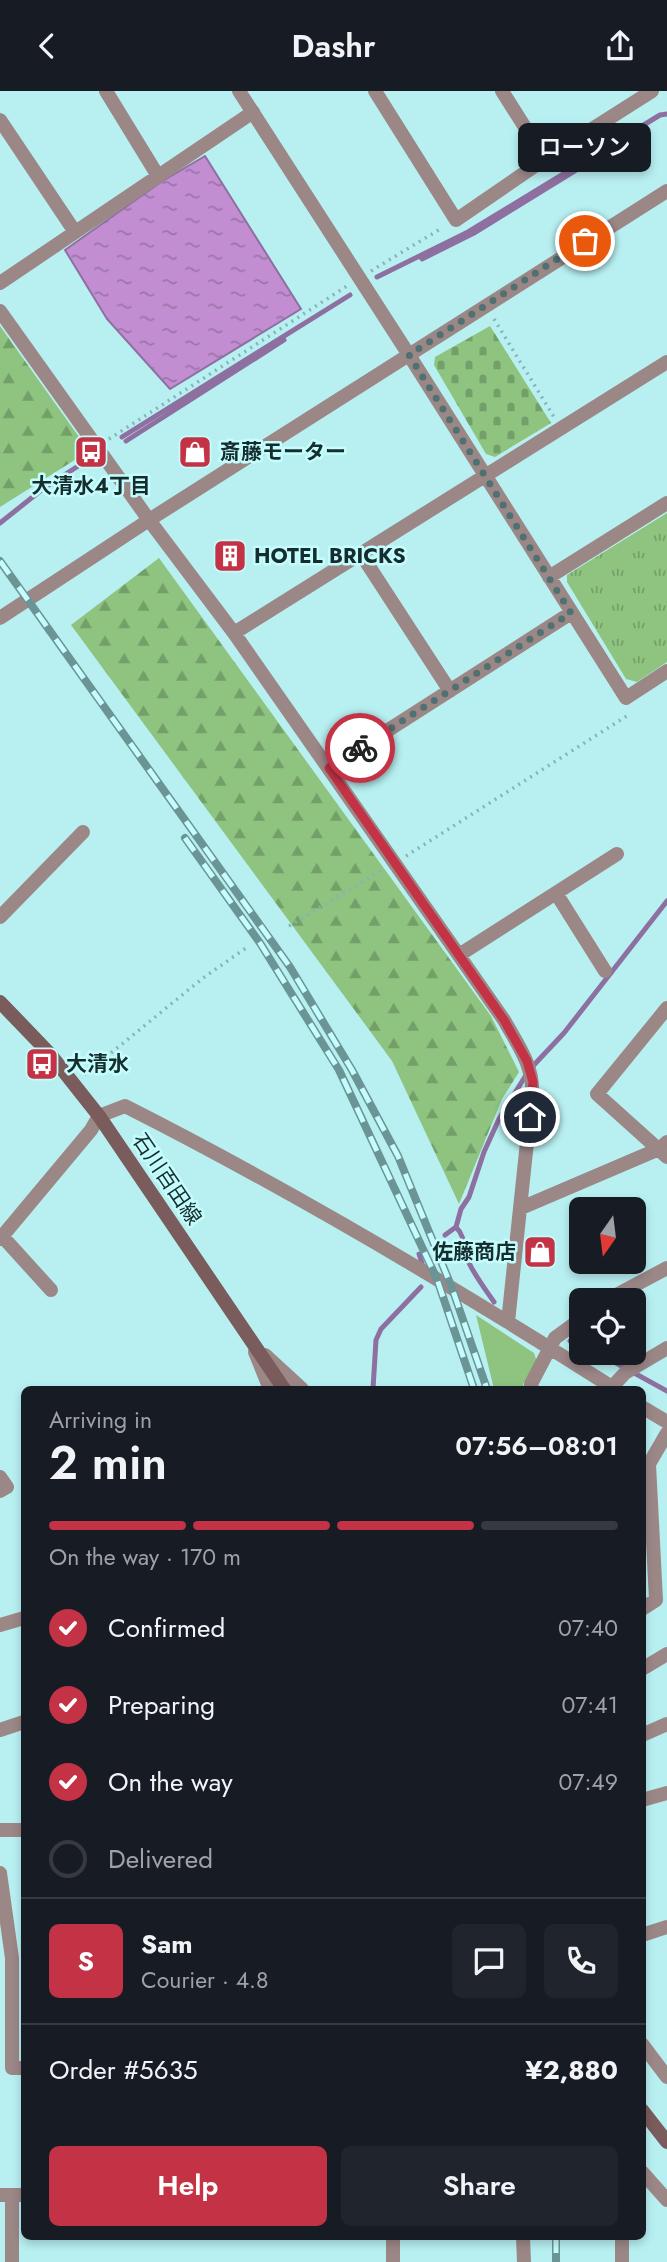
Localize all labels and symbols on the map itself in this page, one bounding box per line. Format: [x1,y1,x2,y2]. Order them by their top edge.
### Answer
callout: ローソン [518,122,652,171]
pin [555,211,615,271]
bus stop icon: 大清水4丁目 [72,433,110,471]
shop icon: 斎藤モーター [176,433,214,471]
place label: 斎藤モーター [220,437,346,467]
place label: 大清水4丁目 [31,471,151,501]
building icon: HOTEL BRICKS [211,537,249,575]
place label: HOTEL BRICKS [254,541,406,571]
courier [325,713,395,783]
bus stop icon: 大清水 [23,1045,61,1083]
place label: 大清水 [66,1049,129,1079]
pin [500,1087,560,1147]
street label: 石川百田線 [125,1127,209,1231]
north arrow [569,1197,646,1274]
shop icon: 佐藤商店 [521,1233,559,1271]
place label: 佐藤商店 [432,1237,516,1267]

